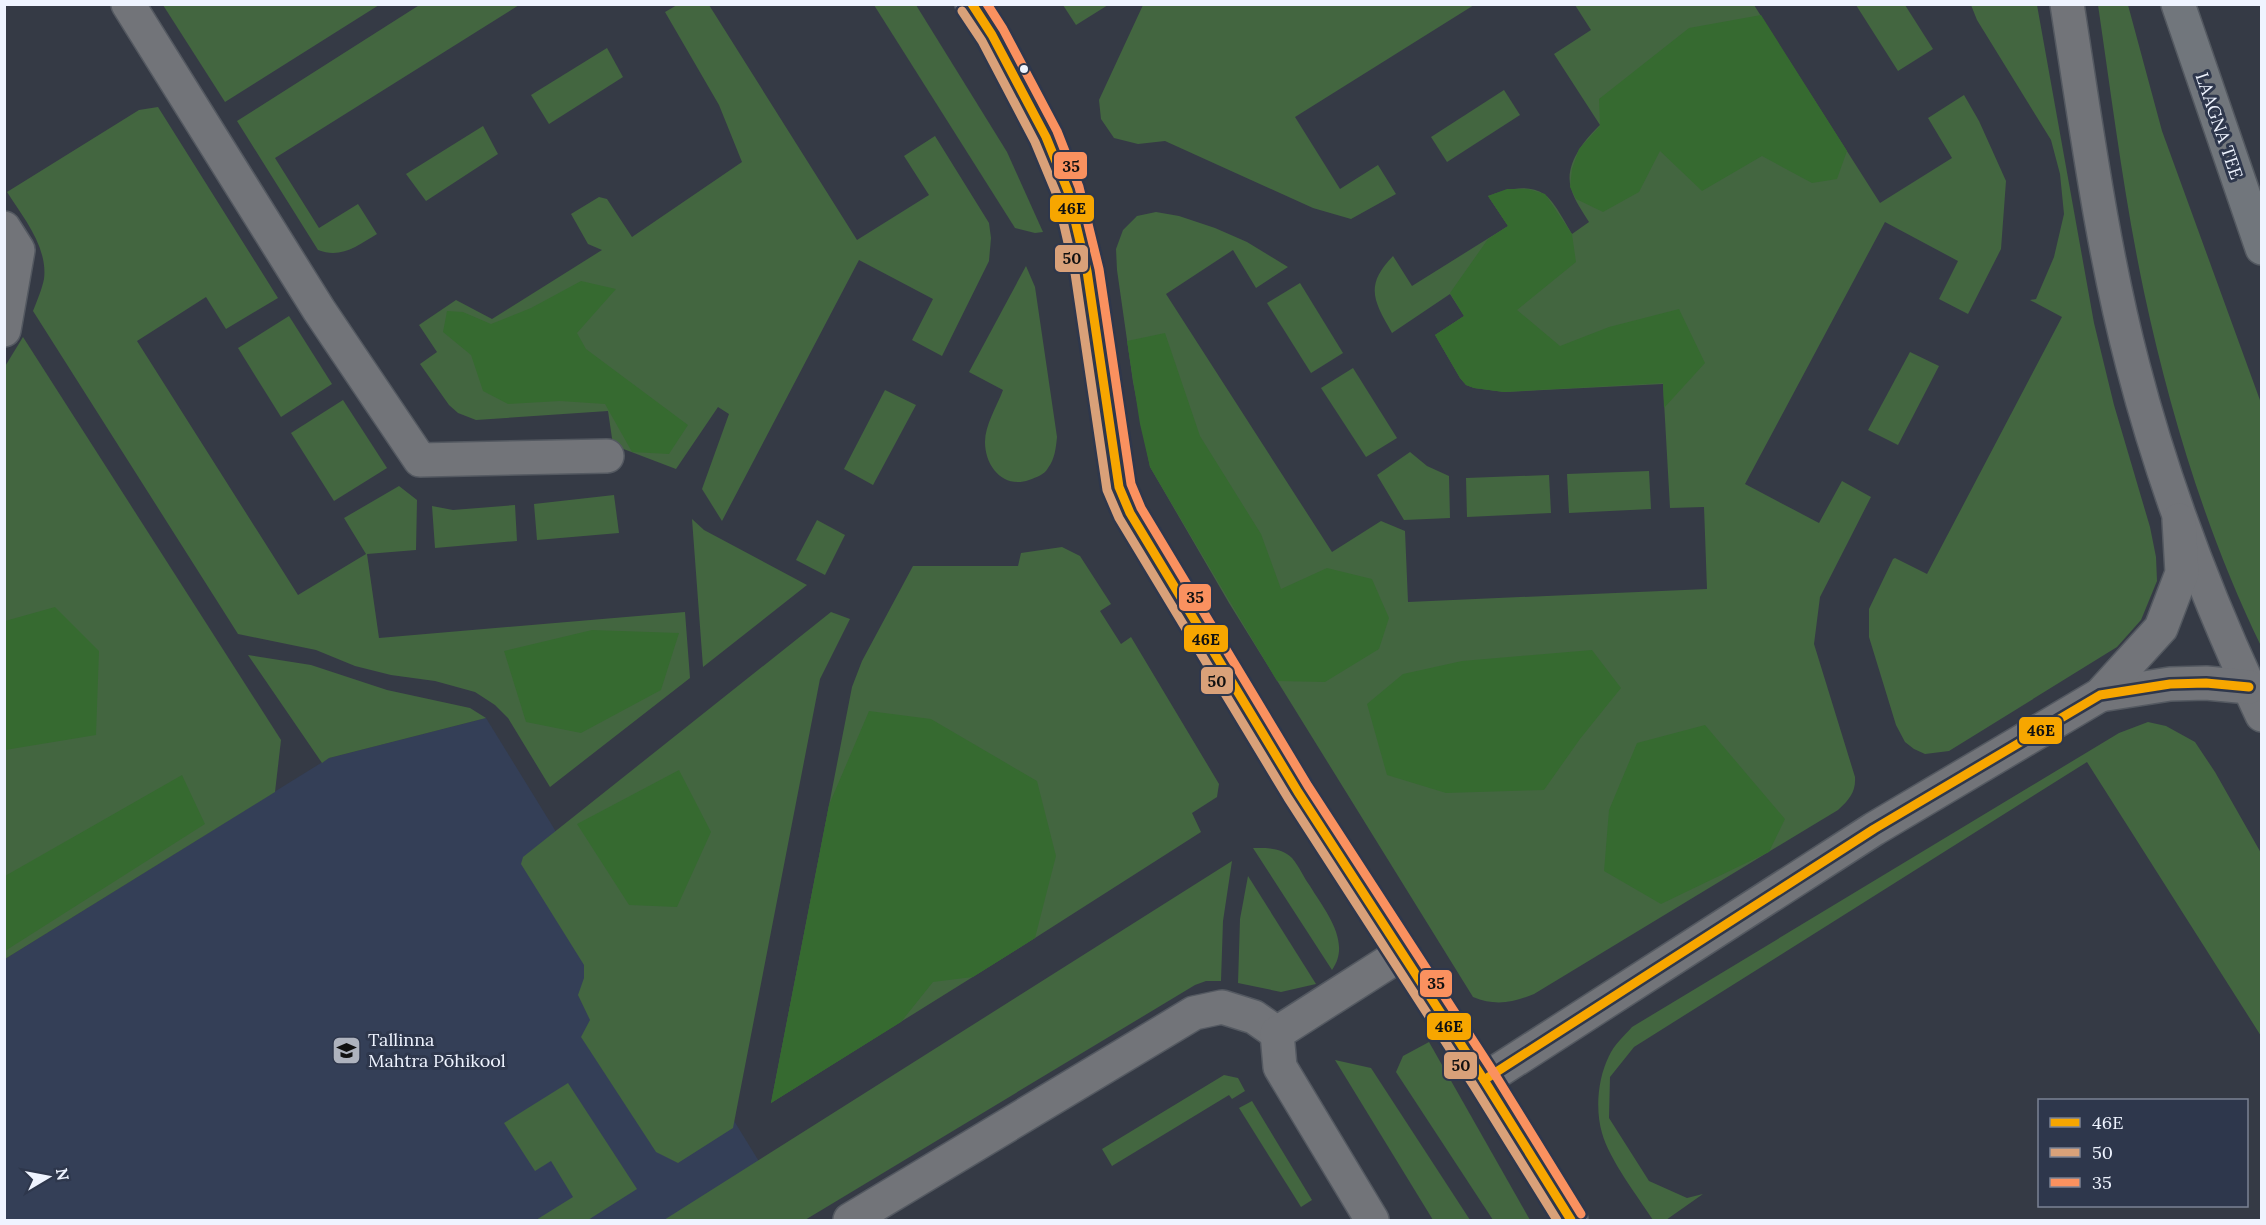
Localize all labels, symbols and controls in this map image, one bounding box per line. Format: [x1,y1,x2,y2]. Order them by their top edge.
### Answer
unlabelled marker [1018,63,1030,75]
street label: LAAGNA TEE [2190,69,2248,182]
line badge: 35 [1053,151,1088,180]
text: 35 [1062,156,1080,176]
line badge: 46E [1049,194,1095,223]
text: 46E [1058,198,1086,218]
line badge: 50 [1054,244,1089,273]
text: 50 [1063,248,1081,268]
line badge: 35 [1178,583,1212,612]
text: 35 [1186,587,1204,607]
line badge: 46E [1183,624,1229,653]
text: 46E [1192,629,1220,649]
line badge: 50 [1200,666,1234,695]
text: 50 [1208,671,1226,691]
line badge: 46E [2018,716,2063,745]
text: 46E [2027,720,2055,740]
line badge: 35 [1419,969,1453,998]
text: 35 [1427,973,1445,993]
line badge: 46E [1426,1012,1472,1041]
text: 46E [1435,1016,1463,1036]
place label: Tallinna Mahtra Põhikool [368,1028,506,1072]
school or university icon: Tallinna Mahtra Põhikool [331,1034,363,1066]
line badge: 50 [1443,1051,1478,1080]
text: 50 [1452,1055,1470,1075]
legend [2038,1099,2248,1207]
text: 46E [2092,1111,2123,1134]
text: 50 [2092,1141,2113,1164]
north arrow [18,1147,78,1207]
text: N [52,1167,74,1182]
text: 35 [2092,1171,2112,1194]

